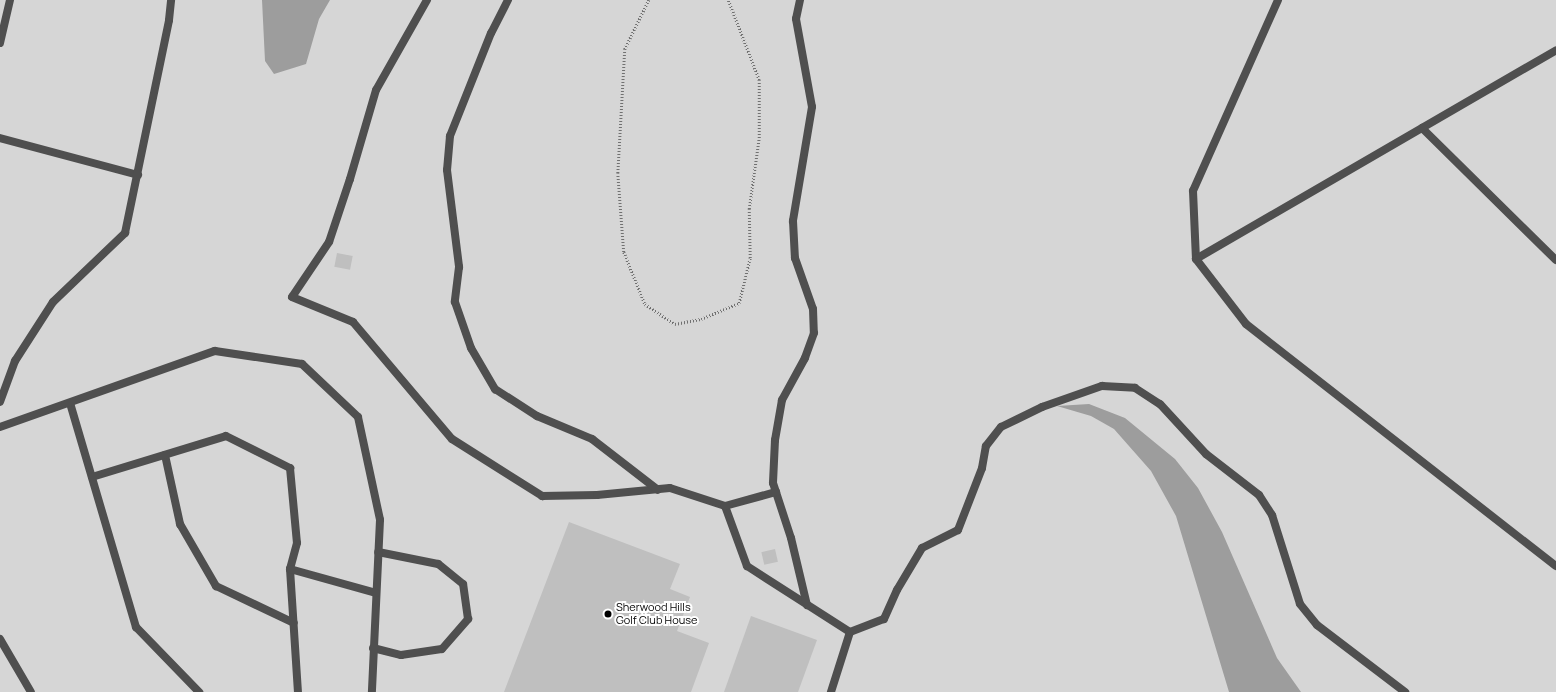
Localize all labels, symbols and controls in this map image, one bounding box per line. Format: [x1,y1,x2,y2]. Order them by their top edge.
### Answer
place label: Sherwood Hills Golf Club House [616,601,697,627]
marker: Sherwood Hills Golf Club House [603,609,613,619]

